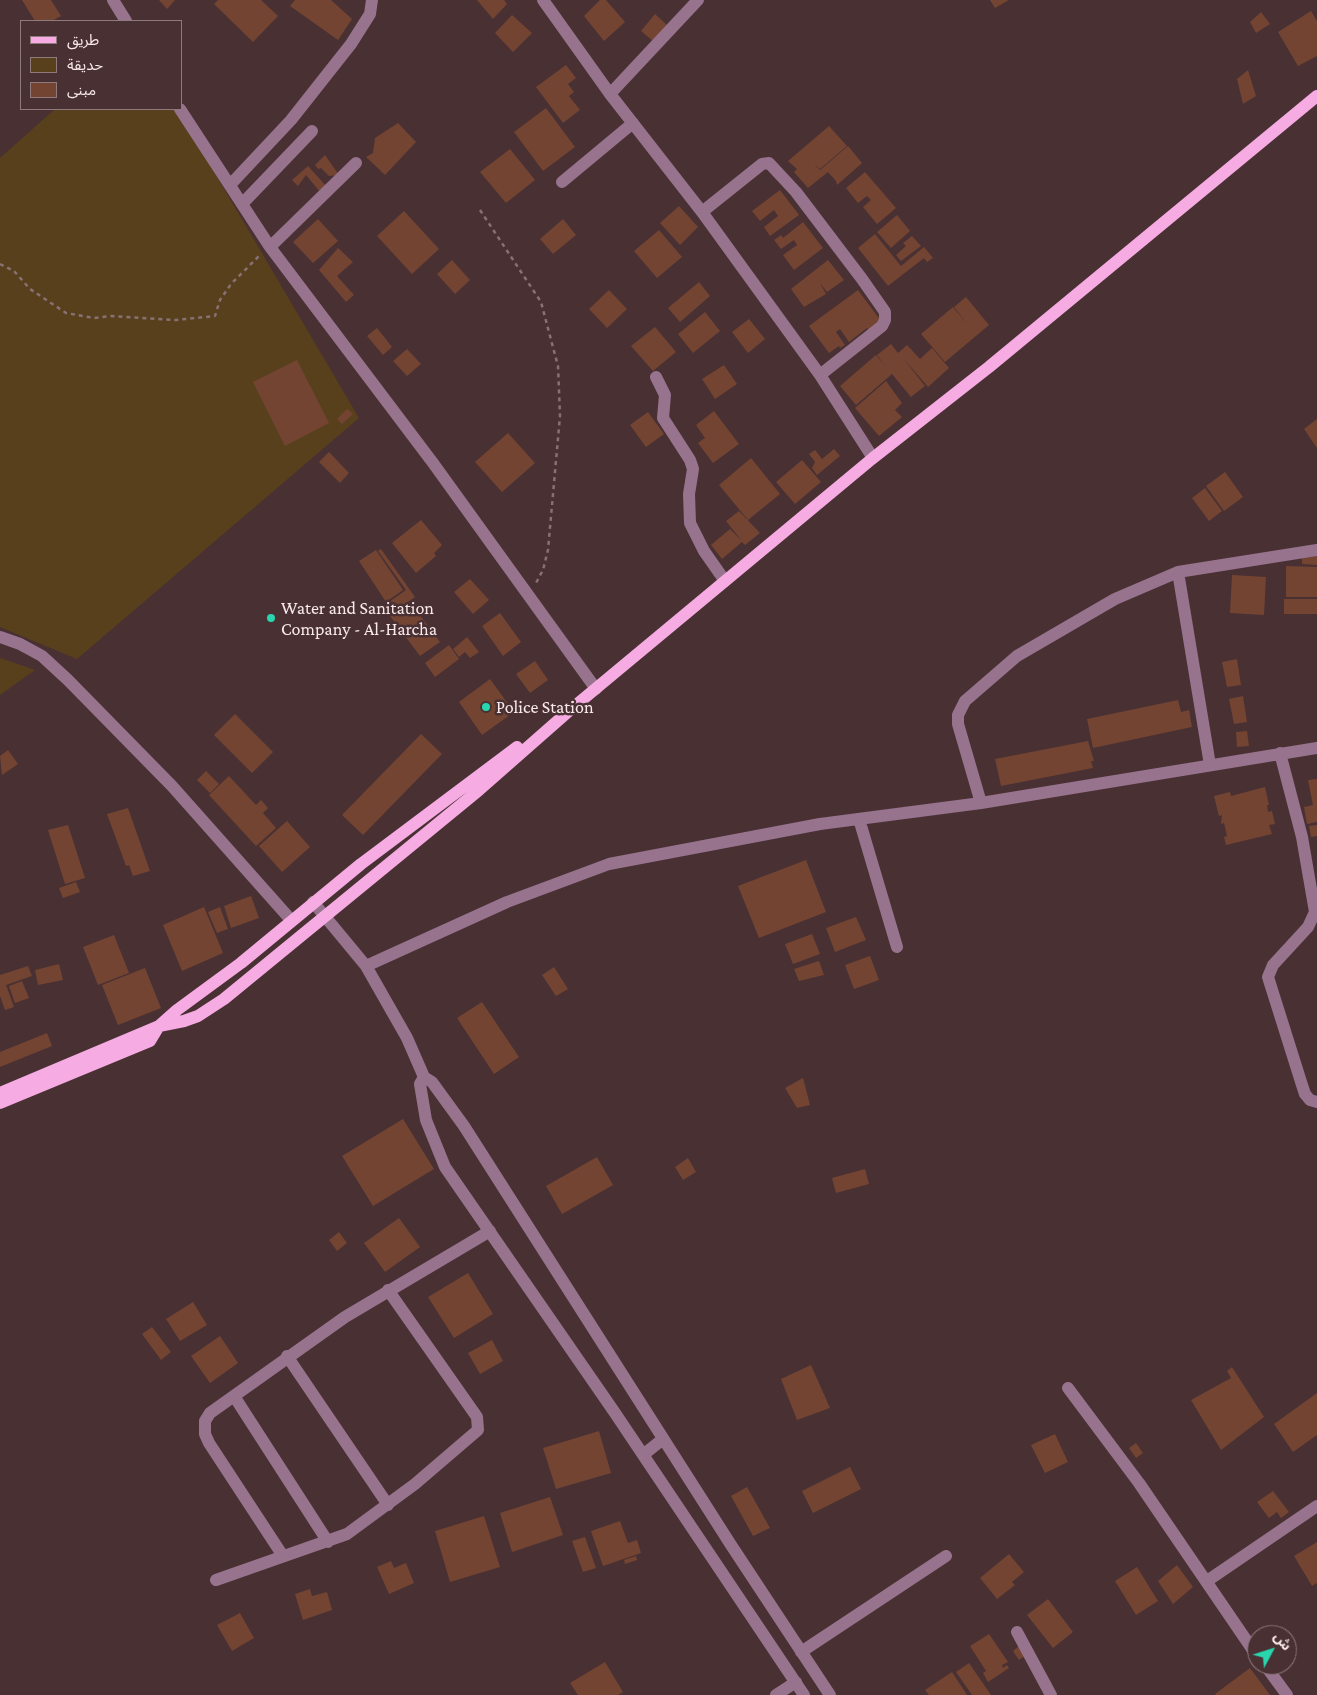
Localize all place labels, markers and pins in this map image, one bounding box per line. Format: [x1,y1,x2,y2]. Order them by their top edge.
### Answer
place label: Water and Sanitation Company - Al-Harcha [281,597,437,640]
marker: Water and Sanitation Company - Al-Harcha [265,612,277,624]
place label: Police Station [496,696,594,718]
marker: Police Station [480,701,492,713]

